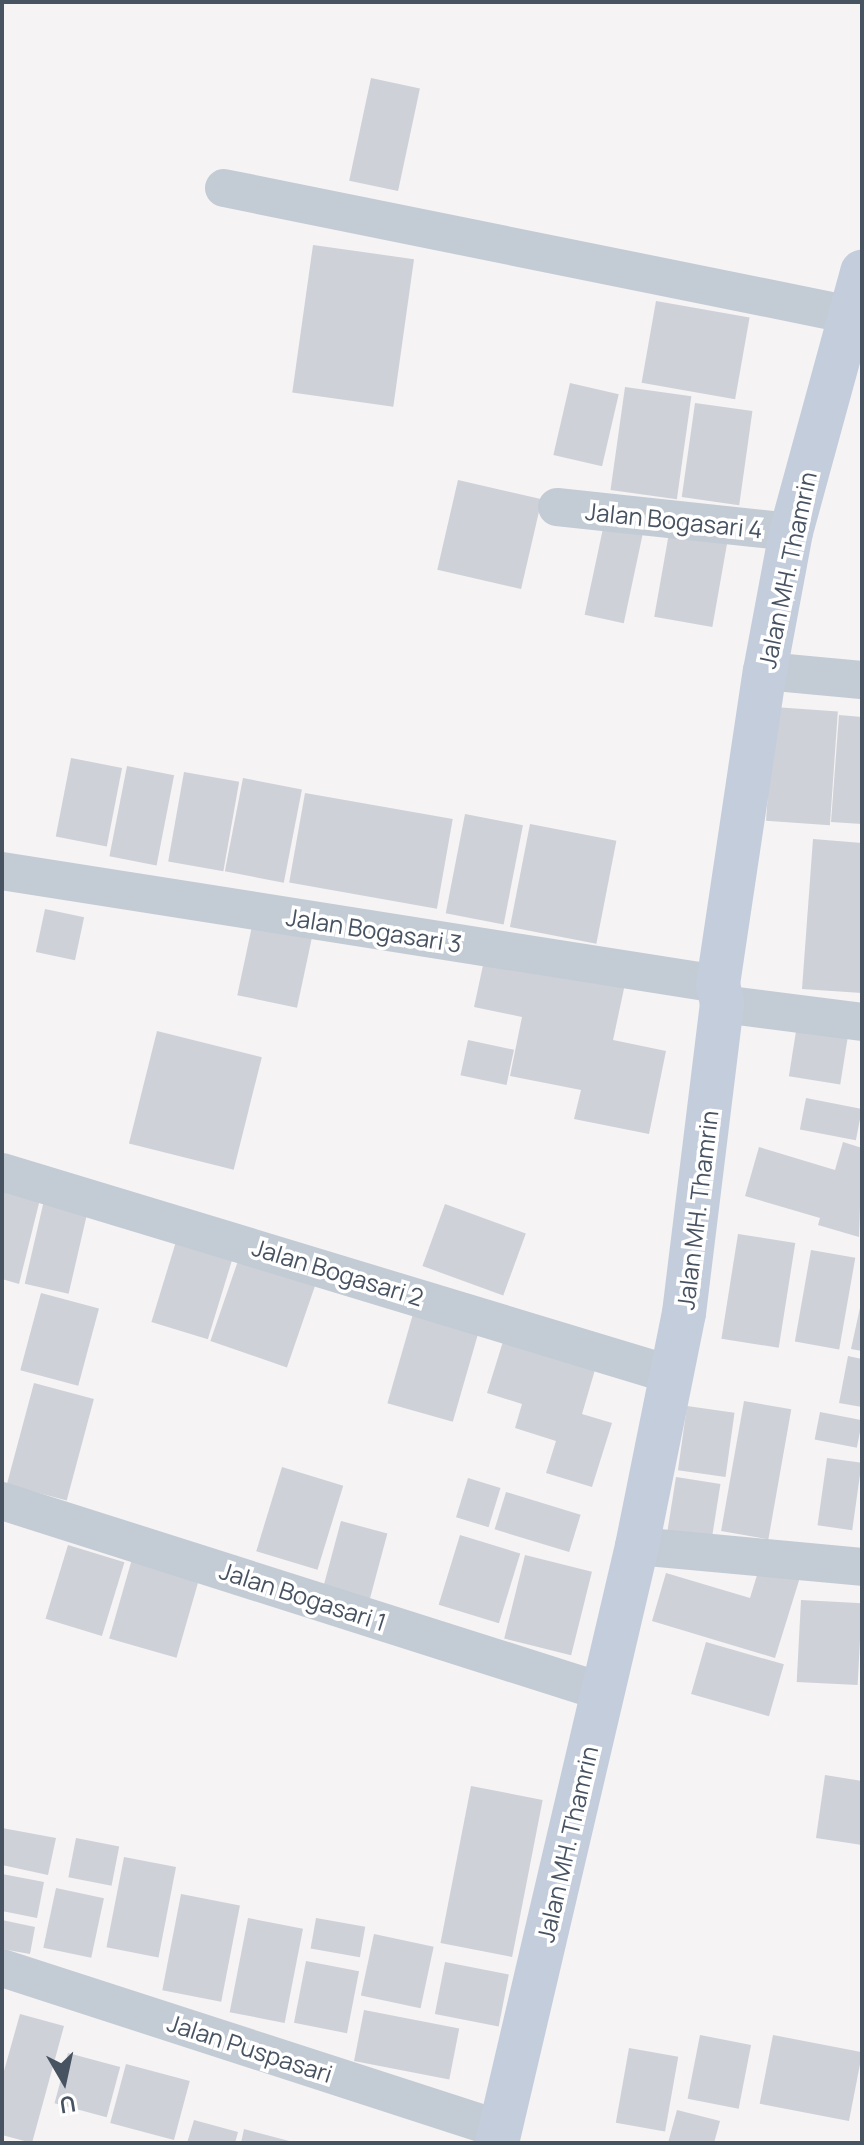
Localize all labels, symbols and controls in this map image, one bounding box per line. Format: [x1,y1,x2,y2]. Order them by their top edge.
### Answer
street label: Jalan MH. Thamrin [752,469,822,671]
street label: Jalan Bogasari 4 [584,496,764,544]
street label: Jalan Bogasari 3 [284,902,464,958]
street label: Jalan MH. Thamrin [670,1109,724,1311]
street label: Jalan Bogasari 2 [249,1232,427,1312]
street label: Jalan Bogasari 1 [216,1556,390,1636]
street label: Jalan MH. Thamrin [530,1743,604,1945]
street label: Jalan Puspasari [164,2008,336,2088]
north arrow [24,2041,104,2121]
text: U [58,2089,78,2121]

